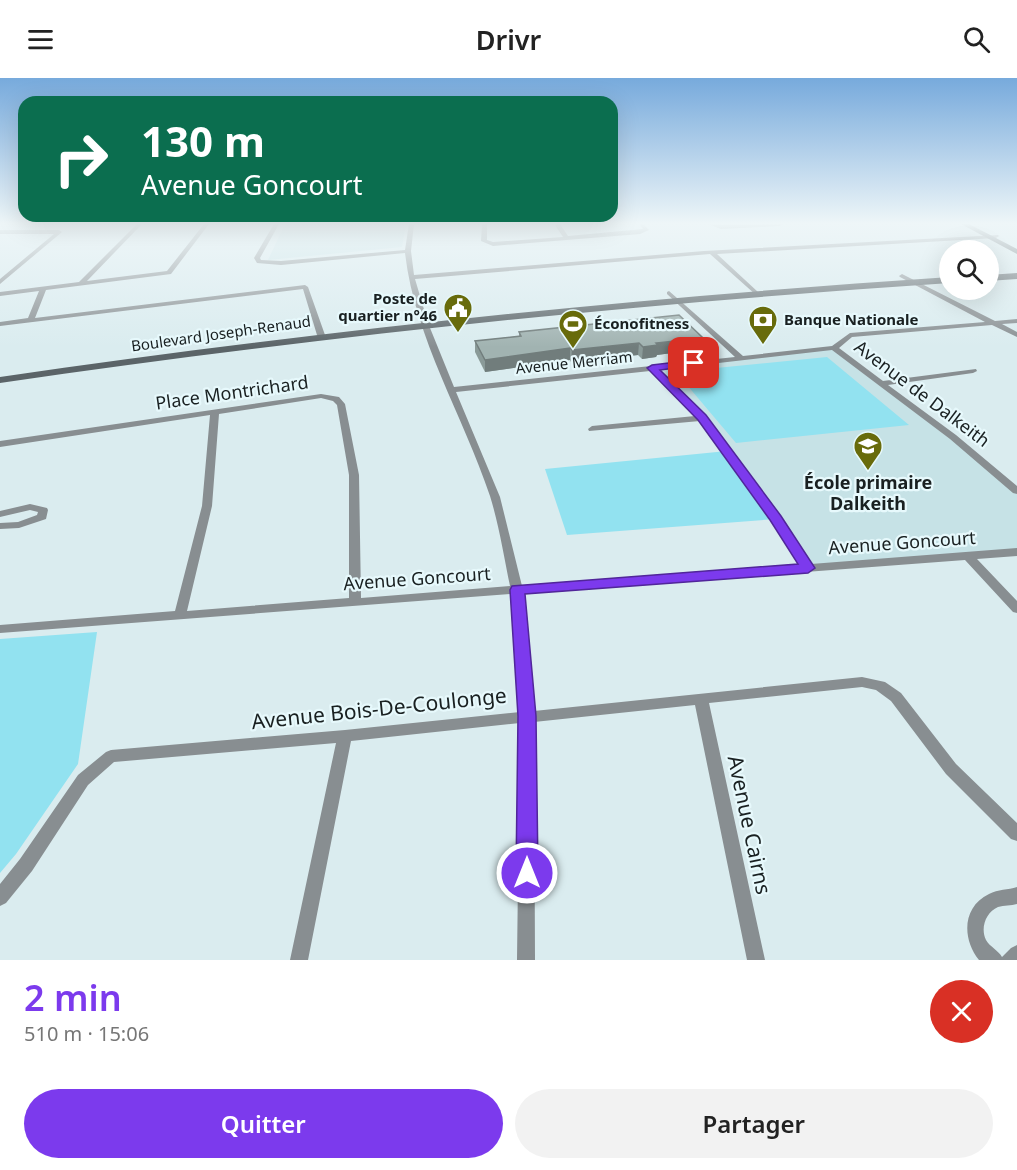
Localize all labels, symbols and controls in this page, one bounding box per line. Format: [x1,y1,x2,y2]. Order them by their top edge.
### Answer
text: Drivr [476,21,541,58]
icon: menu [24,23,57,56]
icon: search [960,23,993,56]
text: 130 m [141,112,265,169]
icon: right [42,120,120,198]
text: Avenue Goncourt [141,166,362,203]
map controls [939,240,999,300]
button: search [939,240,999,300]
place label: Poste de quartier n°46 [338,288,437,325]
public building icon: Poste de quartier n°46 [442,292,474,334]
bank icon: Banque Nationale [747,304,779,346]
sports icon: Éconofitness [557,308,589,350]
place label: Banque Nationale [784,309,919,329]
street label: Boulevard Joseph-Renaud [130,310,312,356]
place label: Éconofitness [594,313,689,333]
street label: Avenue de Dalkeith [850,334,995,452]
pin [668,337,719,388]
street label: Avenue Merriam [514,346,633,378]
icon: arrive [677,346,710,379]
street label: Place Montrichard [154,369,310,415]
school or university icon: École primaire Dalkeith [852,430,884,472]
place label: École primaire Dalkeith [804,470,932,515]
street label: Avenue Goncourt [827,525,977,559]
street label: Avenue Goncourt [342,561,492,595]
street label: Avenue Bois-De-Coulonge [250,681,508,735]
street label: Avenue Cairns [722,753,778,897]
position arrow [495,841,559,905]
text: 2 min [24,973,122,1022]
button: close [930,980,993,1043]
text: 510 m · 15:06 [24,1020,149,1047]
button: Quitter [24,1089,503,1158]
button: Partager [515,1089,993,1158]

